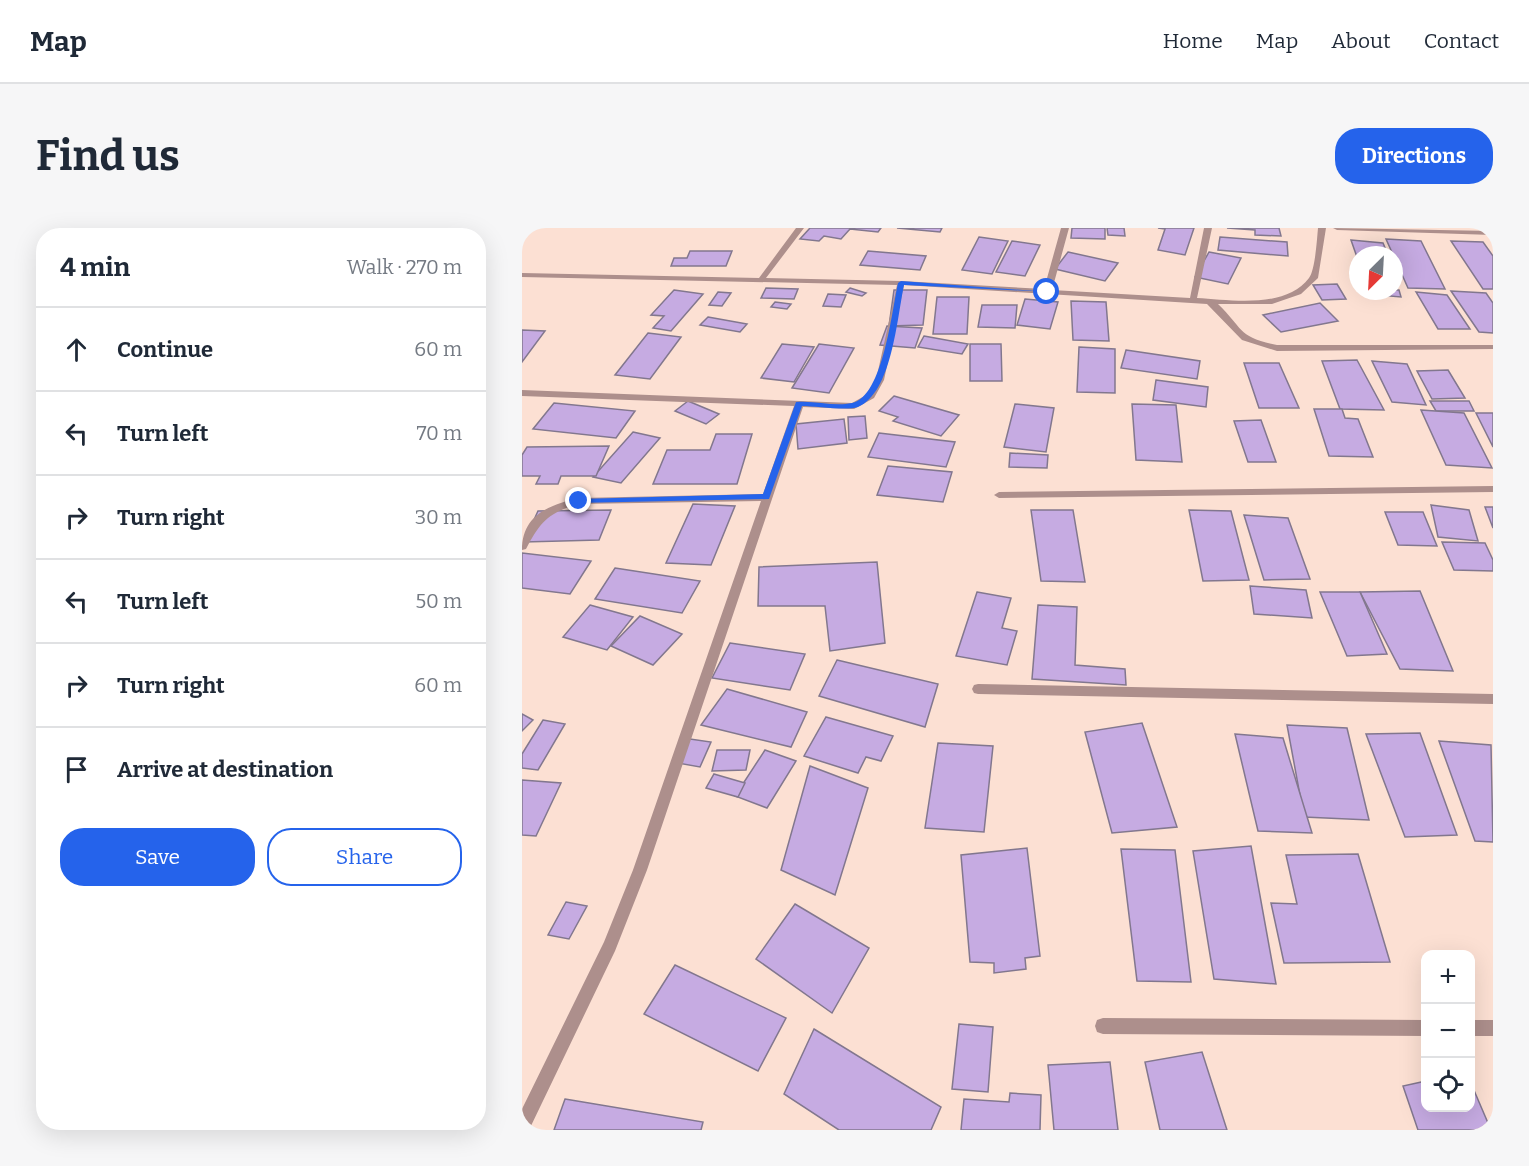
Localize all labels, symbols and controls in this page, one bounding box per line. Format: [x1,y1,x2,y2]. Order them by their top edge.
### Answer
text: Map [30,25,87,58]
text: Home [1163,28,1223,54]
text: Map [1256,28,1298,54]
text: About [1331,28,1391,54]
text: Contact [1424,28,1499,54]
button: Directions [1335,128,1493,184]
text: Find us [36,131,180,181]
north arrow [1349,246,1403,300]
text: 4 min [60,252,130,283]
text: Walk · 270 m [347,255,462,279]
route start [1033,278,1059,304]
icon: ahead [60,333,93,366]
text: Continue [117,336,213,363]
text: 60 m [414,337,462,361]
icon: left [60,417,93,450]
text: Turn left [117,420,209,447]
text: 70 m [416,421,462,445]
route end [565,487,591,513]
icon: right [60,501,93,534]
text: Turn right [117,504,225,531]
text: 30 m [415,505,462,529]
icon: left [60,585,93,618]
text: Turn left [117,588,209,615]
text: 50 m [415,589,462,613]
icon: right [60,669,93,702]
text: Turn right [117,672,225,699]
text: 60 m [414,673,462,697]
icon: arrive [60,753,93,786]
text: Arrive at destination [117,756,333,783]
button: Save [60,828,255,886]
button: Share [267,828,462,886]
map controls [1421,950,1475,1112]
button: + [1421,950,1475,1004]
button: − [1421,1004,1475,1058]
button: locate [1421,1058,1475,1112]

